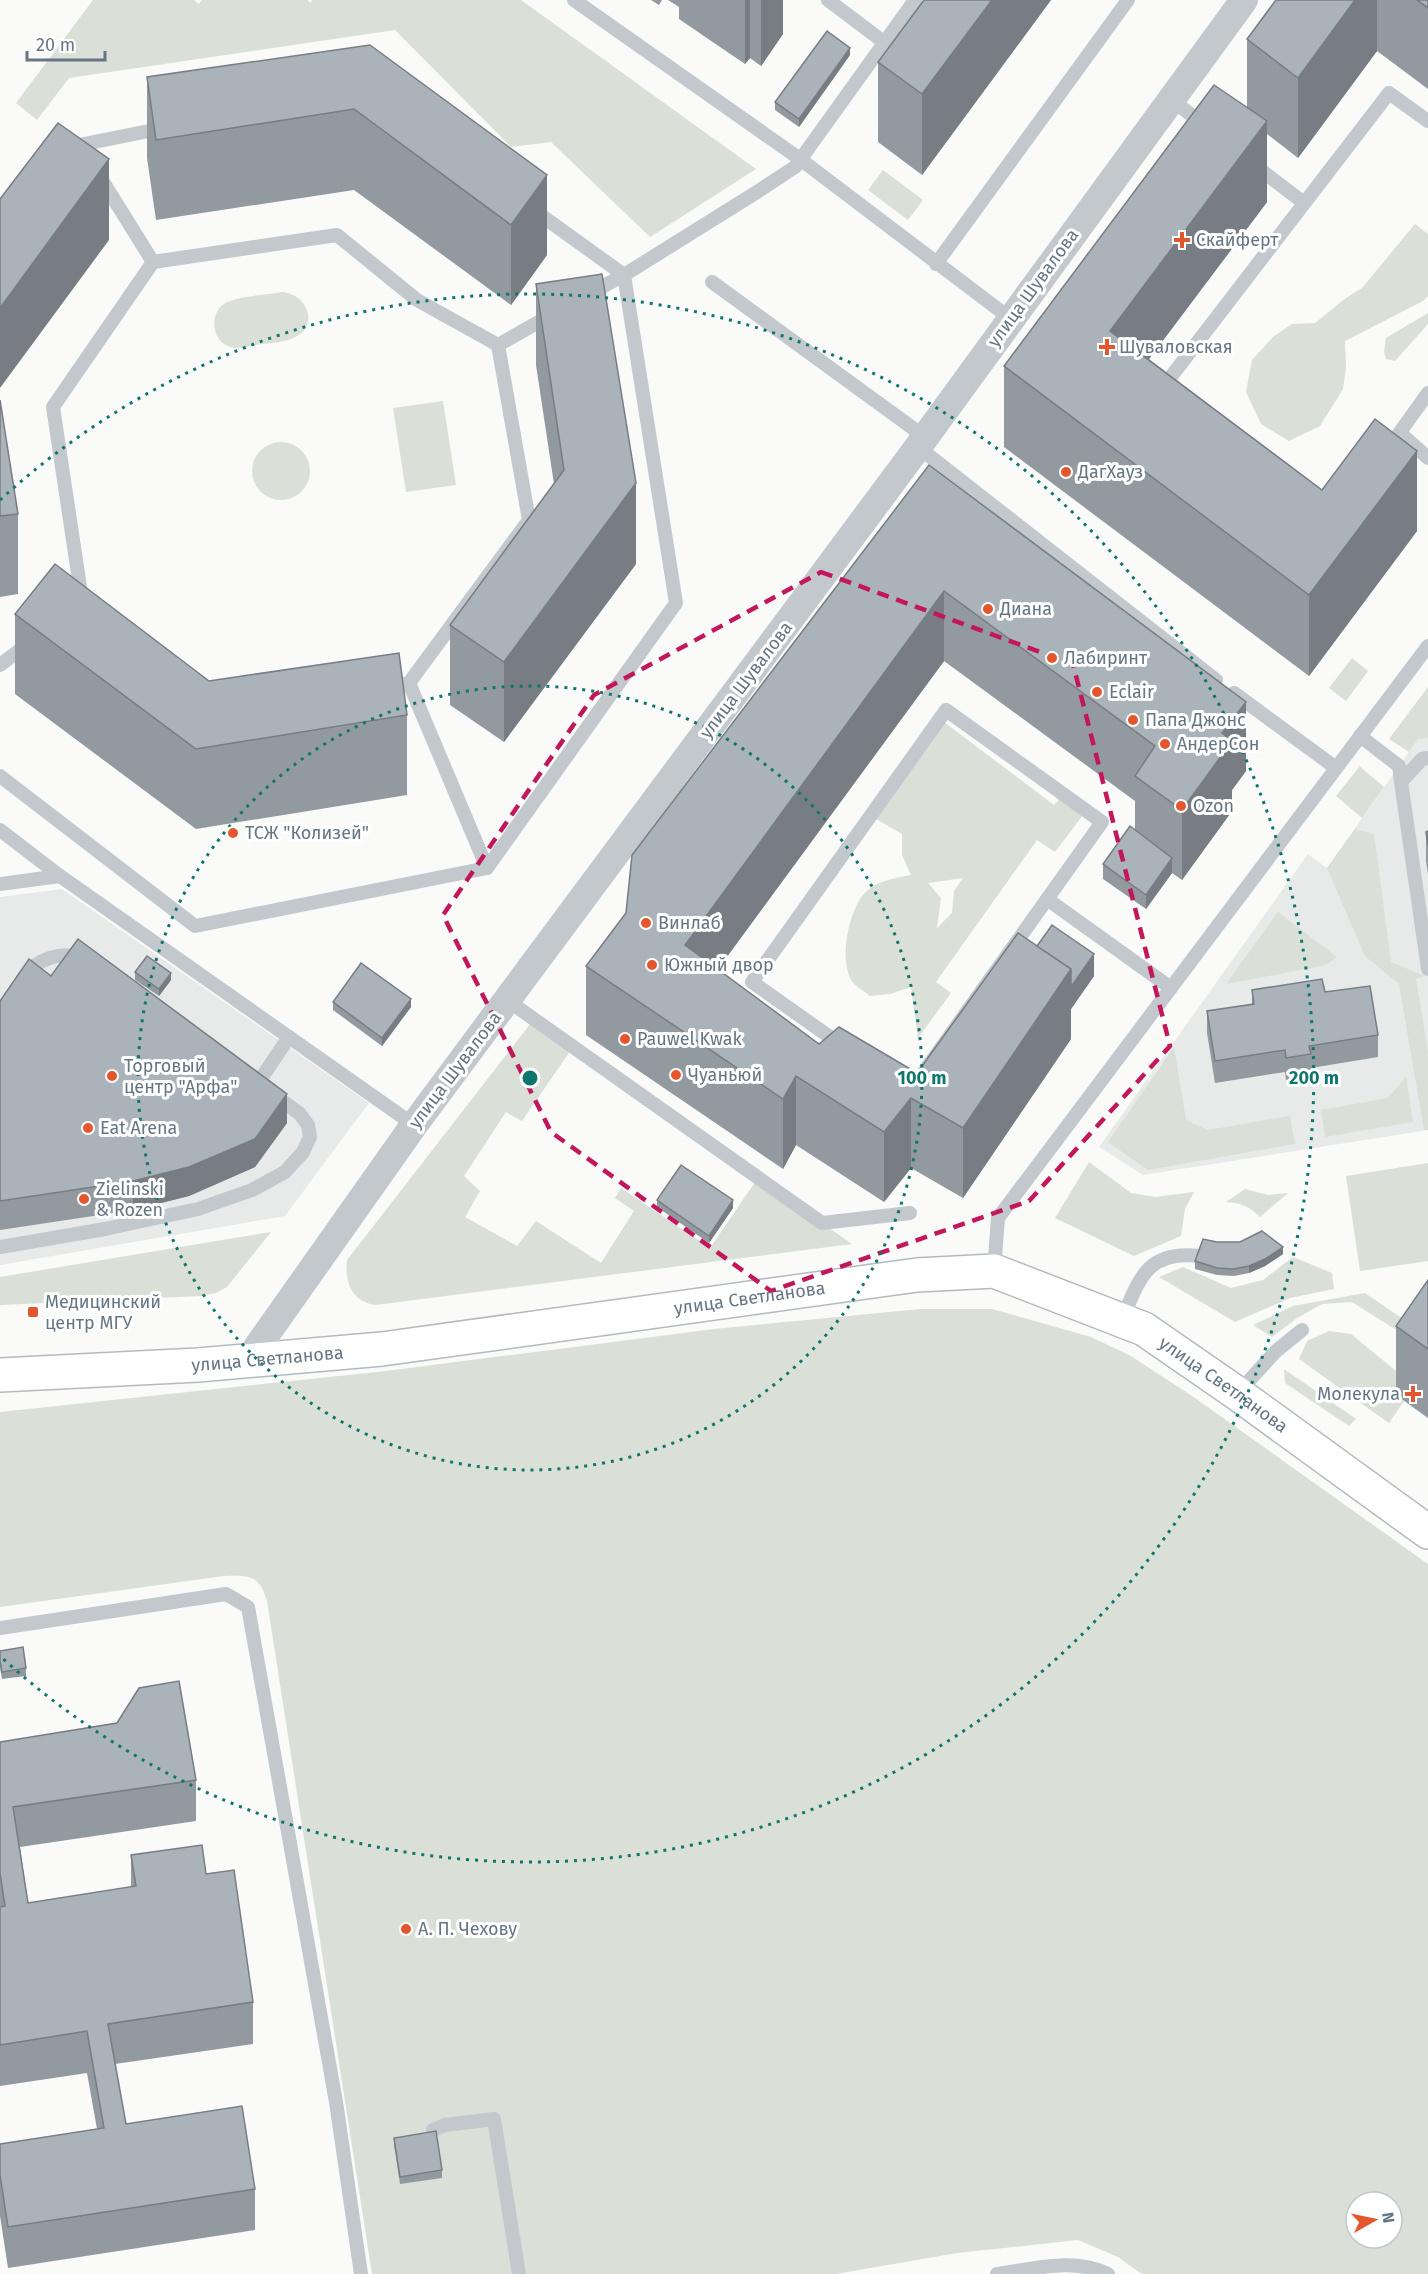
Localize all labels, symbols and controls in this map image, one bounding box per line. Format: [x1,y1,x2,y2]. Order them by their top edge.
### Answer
scale bar [27,24,105,62]
text: 20 m [36,34,75,56]
street label: улица Шувалова [983,225,1083,351]
place label: Скайферт [1196,229,1279,251]
marker: Скайферт [1173,231,1191,249]
place label: Шуваловская [1119,336,1233,358]
marker: Шуваловская [1100,340,1114,354]
place label: ДагХауз [1077,461,1143,483]
marker: ДагХауз [1059,465,1073,479]
place label: Диана [999,598,1052,620]
marker: Диана [981,602,995,616]
street label: улица Шувалова [695,617,797,743]
place label: Лабиринт [1064,647,1148,669]
marker: Лабиринт [1045,651,1059,665]
place label: Eclair [1109,681,1154,703]
marker: Eclair [1090,685,1104,699]
place label: Папа Джонс [1145,709,1246,731]
marker: Папа Джонс [1126,713,1140,727]
place label: АндерСон [1177,733,1259,755]
marker: АндерСон [1158,737,1172,751]
place label: Ozon [1193,795,1234,817]
marker: Ozon [1174,799,1188,813]
place label: ТСЖ "Колизей" [245,822,369,844]
marker: ТСЖ "Колизей" [226,826,240,840]
place label: Винлаб [658,912,721,934]
marker: Винлаб [639,916,653,930]
place label: Южный двор [664,954,774,976]
marker: Южный двор [645,958,659,972]
street label: улица Шувалова [404,1007,506,1133]
place label: Pauwel Kwak [637,1028,743,1050]
marker: Pauwel Kwak [618,1032,632,1046]
place label: Торговый центр "Арфа" [124,1055,237,1098]
place label: Чуаньюй [688,1064,762,1086]
text: 100 m [898,1067,946,1089]
text: 200 m [1289,1067,1339,1089]
centre of rings [520,1068,540,1088]
marker: Чуаньюй [669,1068,683,1082]
marker: Торговый центр "Арфа" [105,1069,119,1083]
place label: Eat Arena [100,1117,177,1139]
marker: Eat Arena [81,1121,95,1135]
place label: Zielinski & Rozen [96,1178,164,1221]
marker: Zielinski & Rozen [77,1192,91,1206]
street label: улица Светланова [672,1277,827,1320]
place label: Медицинский центр МГУ [45,1291,161,1334]
marker: Медицинский центр МГУ [26,1305,40,1319]
street label: улица Светланова [1155,1332,1292,1438]
street label: улица Светланова [191,1341,344,1376]
place label: Молекула [1317,1383,1400,1405]
marker: Молекула [1404,1385,1422,1403]
place label: А. П. Чехову [418,1918,517,1940]
marker: А. П. Чехову [399,1922,413,1936]
north arrow [1344,2190,1404,2250]
text: N [1378,2211,1399,2224]

